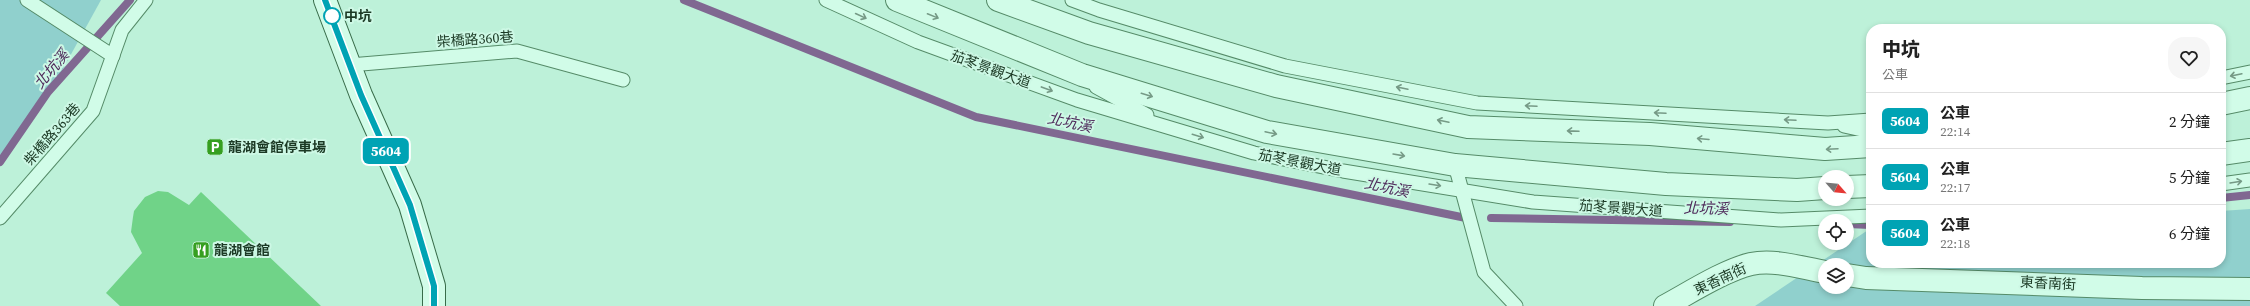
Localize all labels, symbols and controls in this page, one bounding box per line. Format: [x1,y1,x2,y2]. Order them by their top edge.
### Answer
place label: 中坑 [344,6,372,26]
marker: 中坑 [323,7,341,25]
one-way arrow [855,13,867,20]
one-way arrow [926,13,938,20]
street label: 柴橋路360巷 [436,26,514,52]
text: 中坑 [1882,36,1920,62]
button: heart [2168,37,2210,79]
water label: 北坑溪 [28,43,75,93]
street label: 茄苳景觀大道 [948,45,1034,93]
text: 公車 [1882,66,1908,83]
one-way arrow [2229,71,2242,79]
one-way arrow [1396,83,1409,91]
one-way arrow [1041,86,1054,93]
one-way arrow [1140,92,1153,99]
street label: 柴橋路363巷 [19,98,85,170]
text: 公車 [1940,102,1970,123]
one-way arrow [1524,103,1537,110]
water label: 北坑溪 [1046,107,1096,137]
one-way arrow [1654,110,1667,117]
text: 5604 [1890,111,1920,131]
text: 2 分鐘 [2169,111,2210,132]
one-way arrow [1437,117,1450,125]
one-way arrow [1784,117,1797,124]
text: 22:14 [1940,123,1970,140]
one-way arrow [1567,127,1580,135]
one-way arrow [1264,129,1277,137]
one-way arrow [1191,133,1204,140]
one-way arrow [1697,135,1710,142]
parking icon: 龍湖會館停車場 [205,137,225,157]
place label: 龍湖會館停車場 [228,137,326,157]
line badge: 5604 [358,138,414,164]
text: 5604 [371,141,401,161]
street label: 茄苳景觀大道 [1257,144,1343,180]
one-way arrow [1826,145,1839,152]
one-way arrow [1392,152,1405,160]
text: 公車 [1940,158,1970,179]
text: 5604 [1890,167,1920,187]
text: 5 分鐘 [2169,167,2210,188]
north arrow [1818,170,1854,206]
map controls [1818,170,1854,294]
water label: 北坑溪 [1363,172,1413,202]
one-way arrow [2229,178,2242,186]
text: 22:17 [1940,179,1970,196]
one-way arrow [1428,181,1441,189]
street label: 茄苳景觀大道 [1578,195,1664,221]
water label: 北坑溪 [1683,197,1731,219]
button: locate [1818,214,1854,250]
text: 公車 [1940,214,1970,235]
text: 5604 [1890,223,1920,243]
text: 6 分鐘 [2169,223,2210,244]
text: 22:18 [1940,235,1970,252]
restaurant icon: 龍湖會館 [191,240,211,260]
place label: 龍湖會館 [214,240,270,260]
street label: 東香南街 [1690,258,1750,300]
button: layers [1818,258,1854,294]
street label: 東香南街 [2020,272,2076,294]

